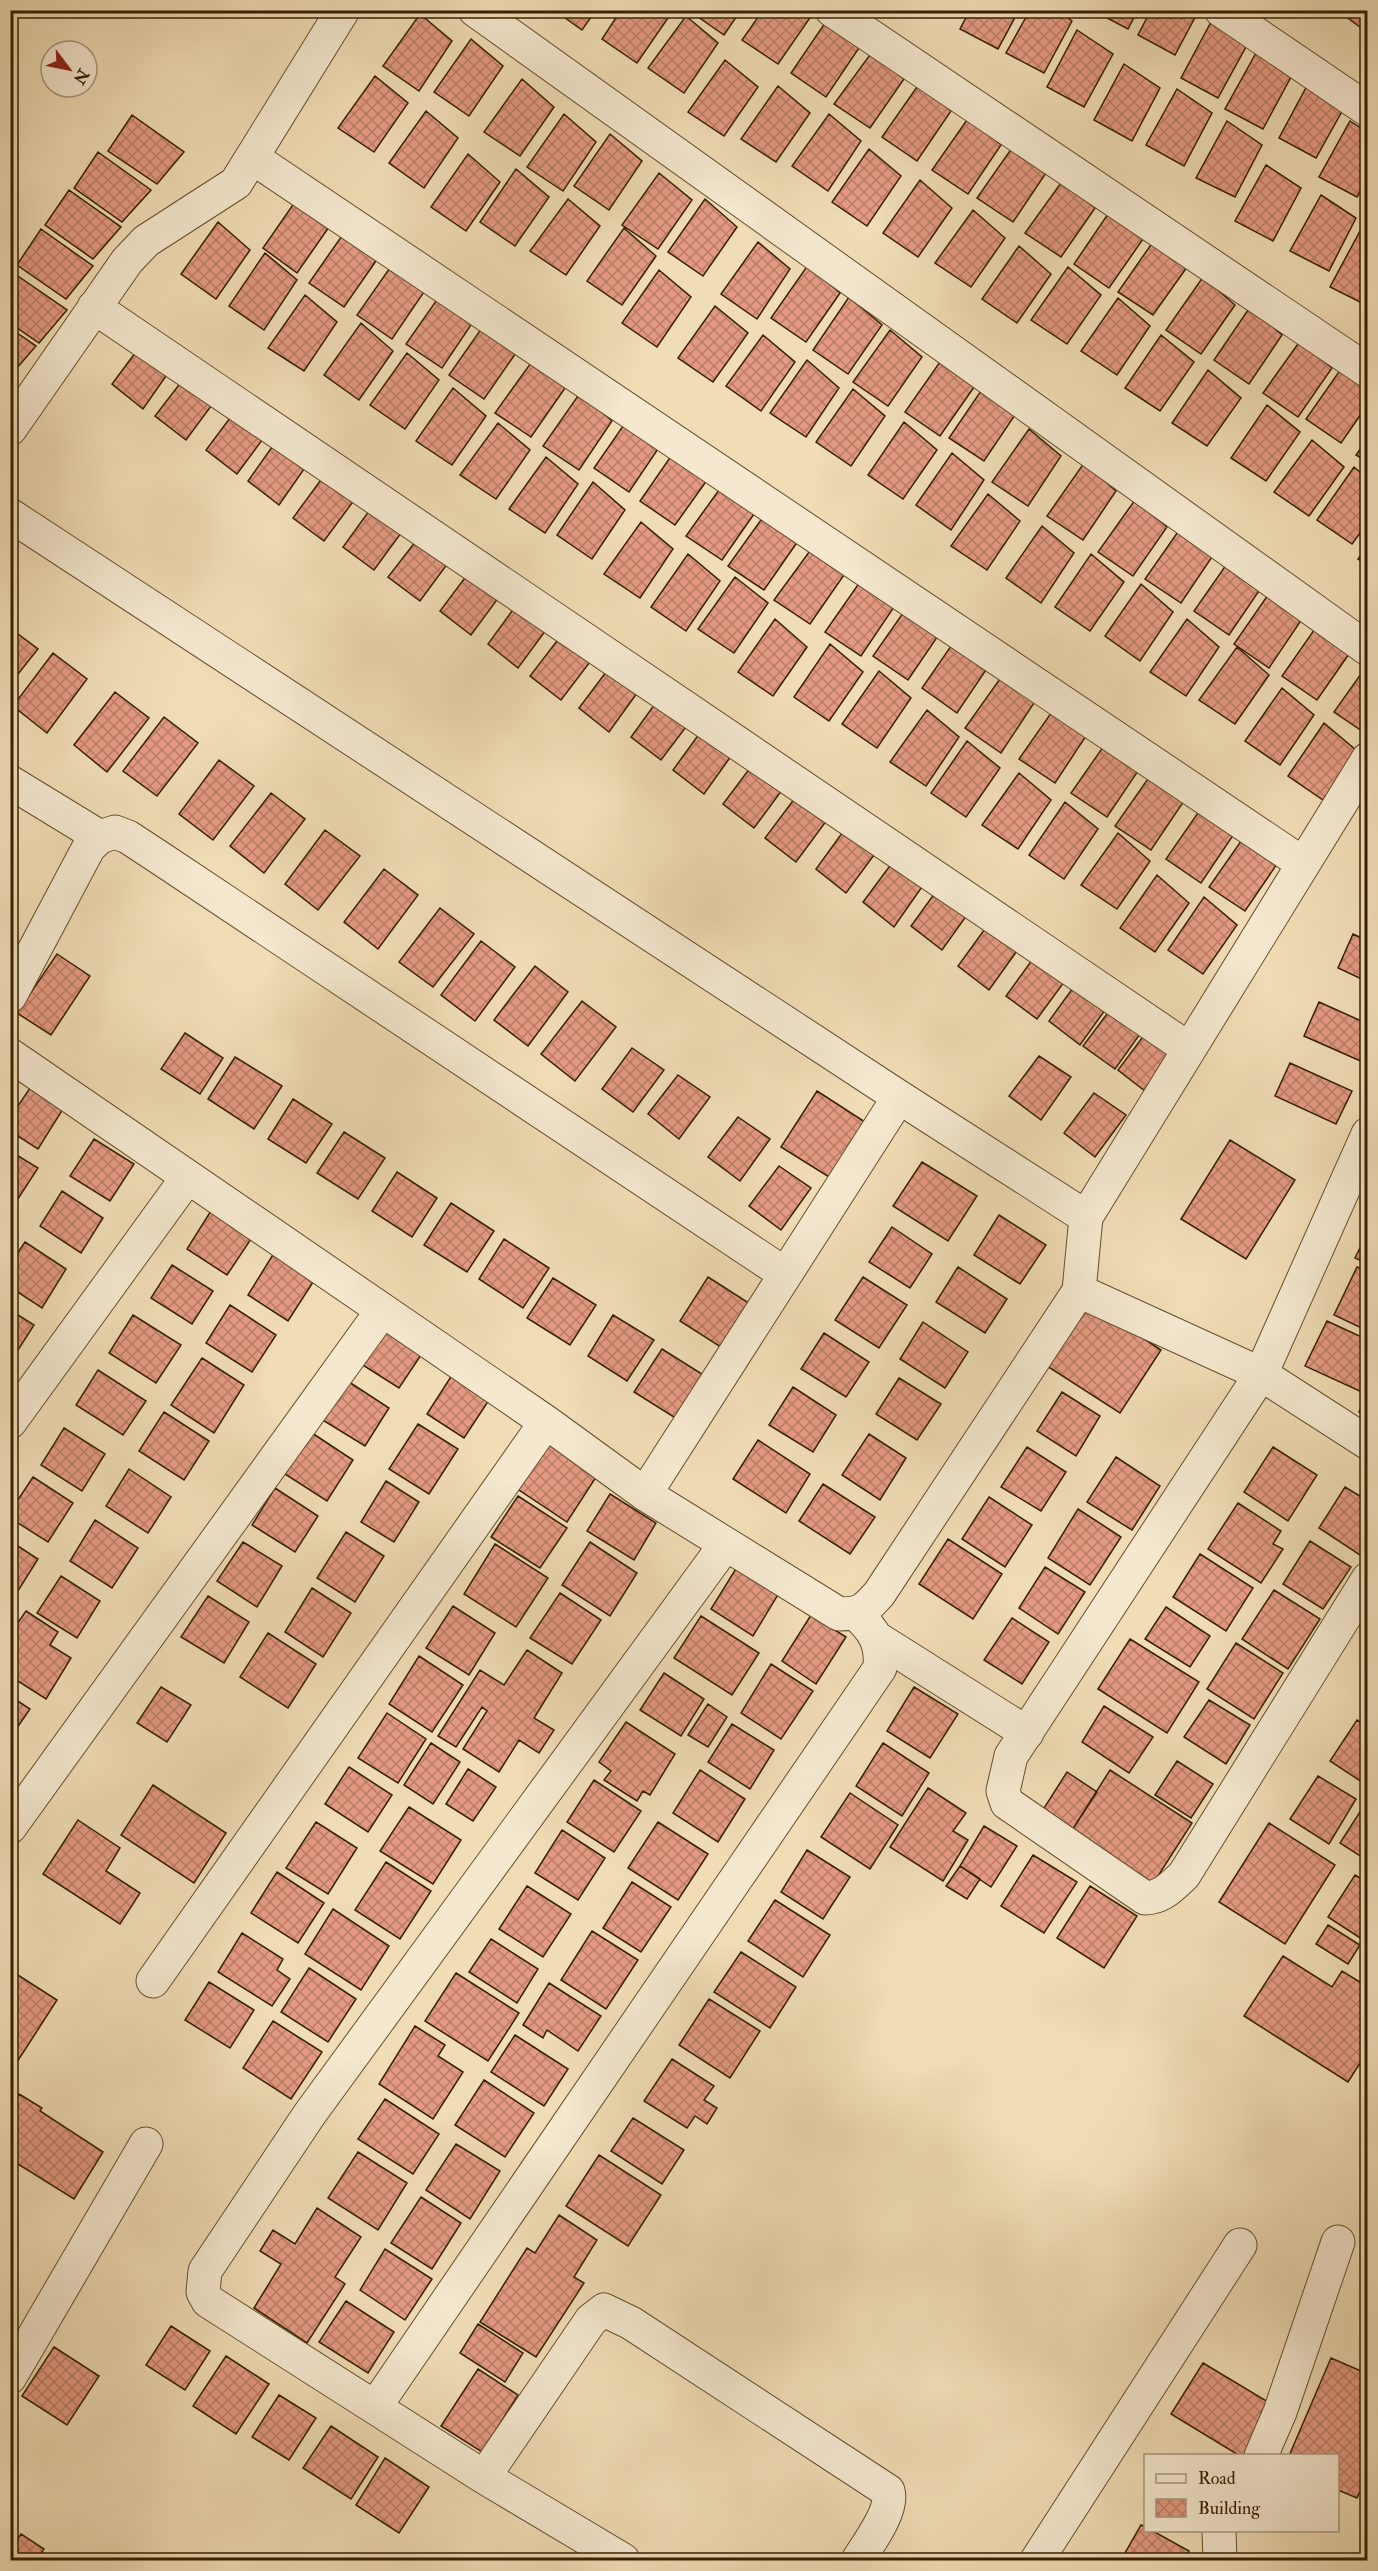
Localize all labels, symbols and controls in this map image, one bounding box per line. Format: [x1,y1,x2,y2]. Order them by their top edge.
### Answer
north arrow [39,39,99,99]
text: N [68,64,94,88]
legend [1144,2454,1339,2532]
text: Road [1198,2467,1236,2490]
text: Building [1198,2497,1261,2520]

